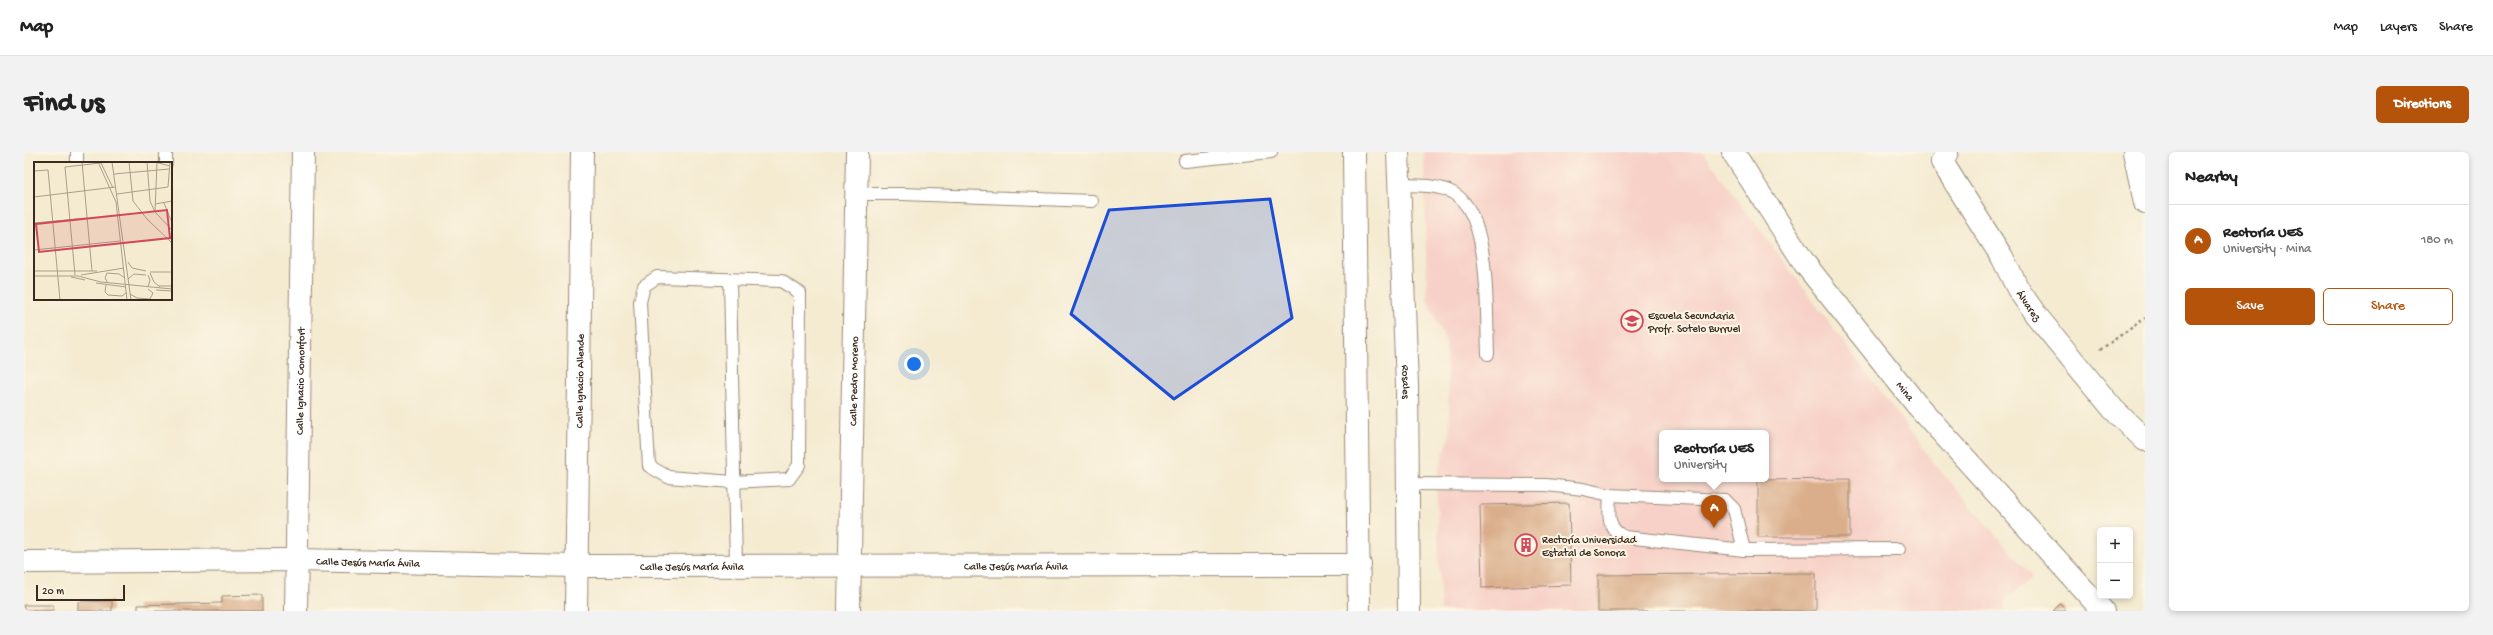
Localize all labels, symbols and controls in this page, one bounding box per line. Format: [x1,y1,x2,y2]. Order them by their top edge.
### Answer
text: Map [20,16,53,39]
text: Map [2334,19,2358,36]
text: Layers [2380,19,2417,36]
text: Share [2439,19,2473,36]
button: Directions [2376,86,2469,123]
text: Find us [24,88,104,121]
inset map [34,162,172,300]
text: Nearby [2185,168,2238,188]
text: Rectoría UES [2223,224,2303,242]
text: A [2194,233,2202,248]
text: 180 m [2421,233,2453,248]
text: University · Mina [2223,242,2311,257]
street label: Álvarez [2013,288,2043,325]
button: Save [2185,288,2315,325]
button: Share [2323,288,2453,325]
school or university icon: Escuela Secundaria Profr. Sotelo Burruel [1619,308,1645,334]
place label: Escuela Secundaria Profr. Sotelo Burruel [1647,311,1741,336]
street label: Calle Ignacio Comonfort [295,326,308,435]
street label: Calle Ignacio Allende [574,333,588,428]
street label: Calle Pedro Moreno [848,336,862,426]
your location [904,354,924,374]
street label: Rosales [1398,365,1411,400]
street label: Mina [1893,380,1916,405]
popup [1659,430,1769,482]
text: Rectoría UES [1674,440,1754,458]
text: University [1674,458,1727,473]
pin: A [1701,495,1727,528]
map controls [2097,527,2133,599]
button: + [2097,527,2133,563]
building icon: Rectoría Universidad Estatal de Sonora [1513,532,1539,558]
place label: Rectoría Universidad Estatal de Sonora [1542,535,1638,560]
street label: Calle Jesús María Ávila [316,556,421,571]
street label: Calle Jesús María Ávila [964,560,1069,574]
street label: Calle Jesús María Ávila [640,561,745,574]
button: − [2097,563,2133,599]
scale bar [36,583,125,602]
text: 20 m [42,586,64,598]

